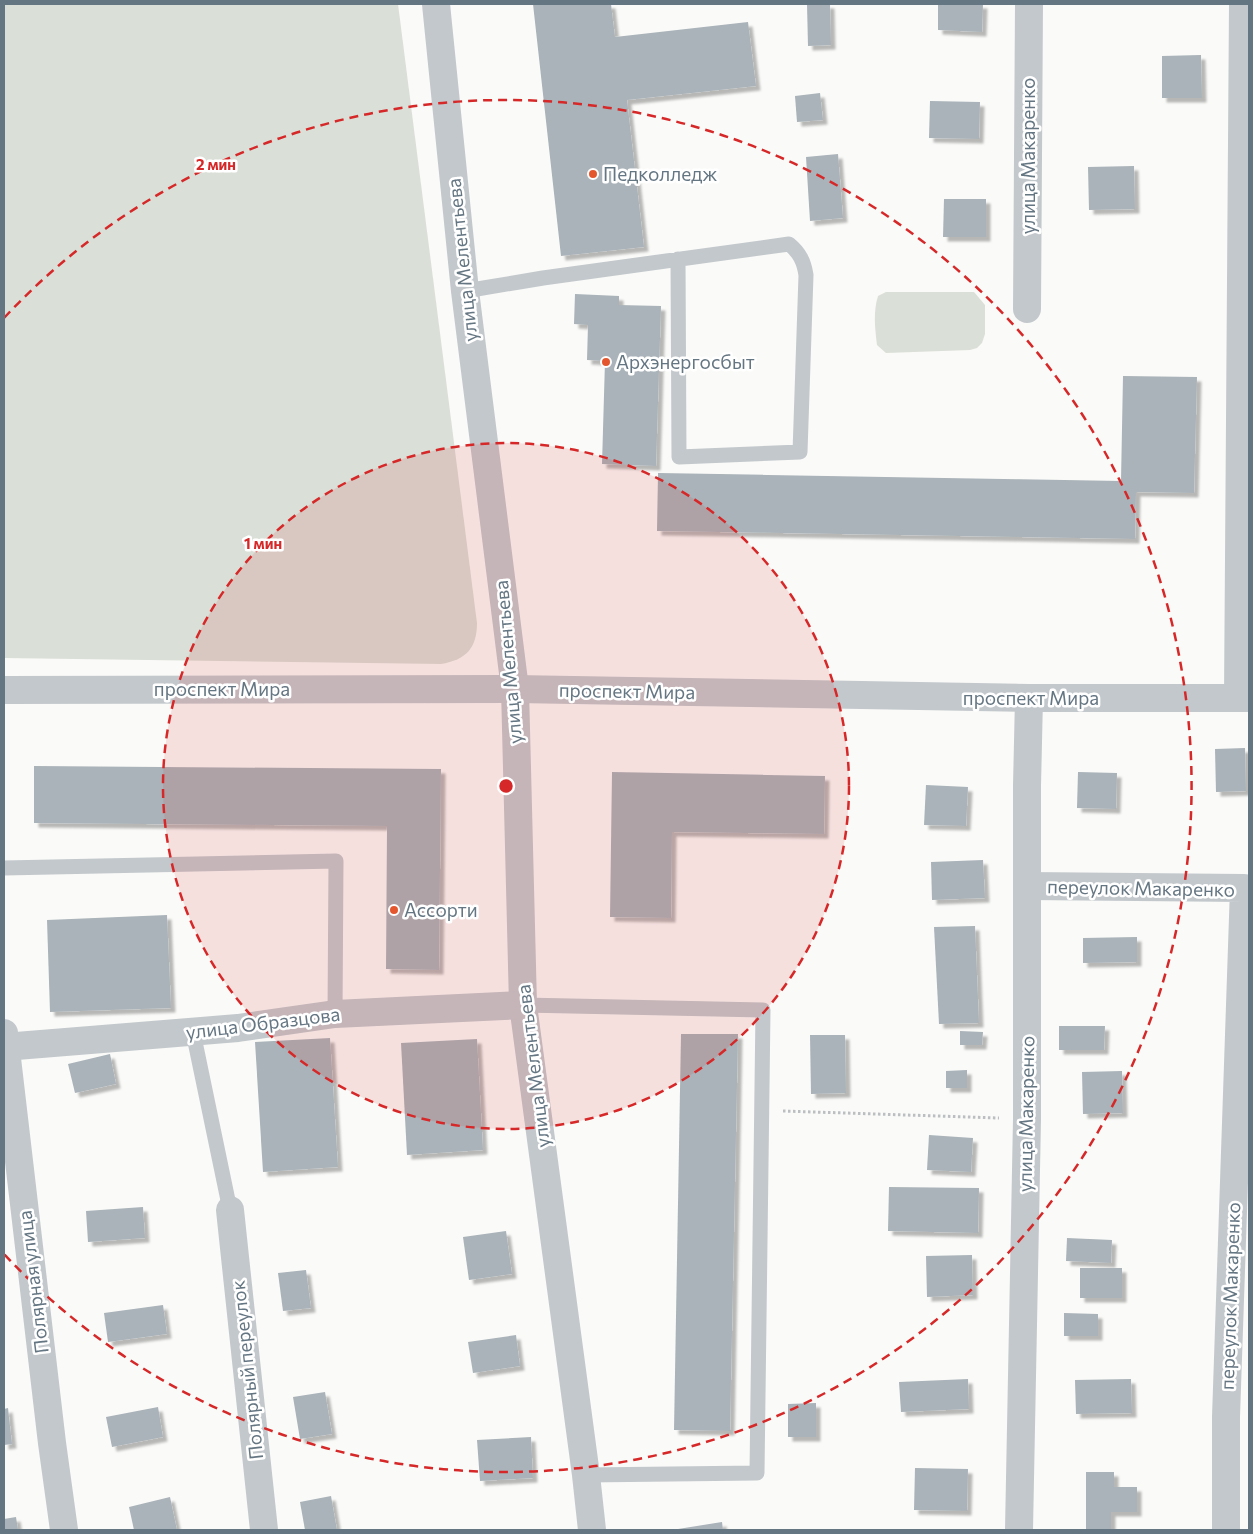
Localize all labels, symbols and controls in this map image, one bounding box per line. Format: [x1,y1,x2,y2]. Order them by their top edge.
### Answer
street label: улица Макаренко [1016,78,1039,234]
text: 2 мин [196,155,236,173]
place label: Педколледж [603,162,717,185]
marker: Педколледж [587,168,599,180]
street label: улица Мелентьева [441,177,482,343]
place label: Архэнергосбыт [616,350,755,373]
marker: Архэнергосбыт [600,356,612,368]
text: 1 мин [244,534,282,552]
street label: улица Мелентьева [489,579,526,745]
street label: проспект Мира [154,677,290,700]
street label: проспект Мира [559,678,695,703]
street label: проспект Мира [963,686,1099,709]
centre of rings [497,777,515,795]
street label: переулок Макаренко [1047,874,1235,901]
place label: Ассорти [404,898,478,921]
marker: Ассорти [388,904,400,916]
street label: улица Мелентьева [511,983,554,1149]
street label: улица Образцова [185,1002,341,1043]
street label: улица Макаренко [1013,1036,1038,1192]
street label: переулок Макаренко [1215,1202,1244,1390]
street label: Полярная улица [12,1209,53,1355]
street label: Полярный переулок [226,1279,267,1461]

